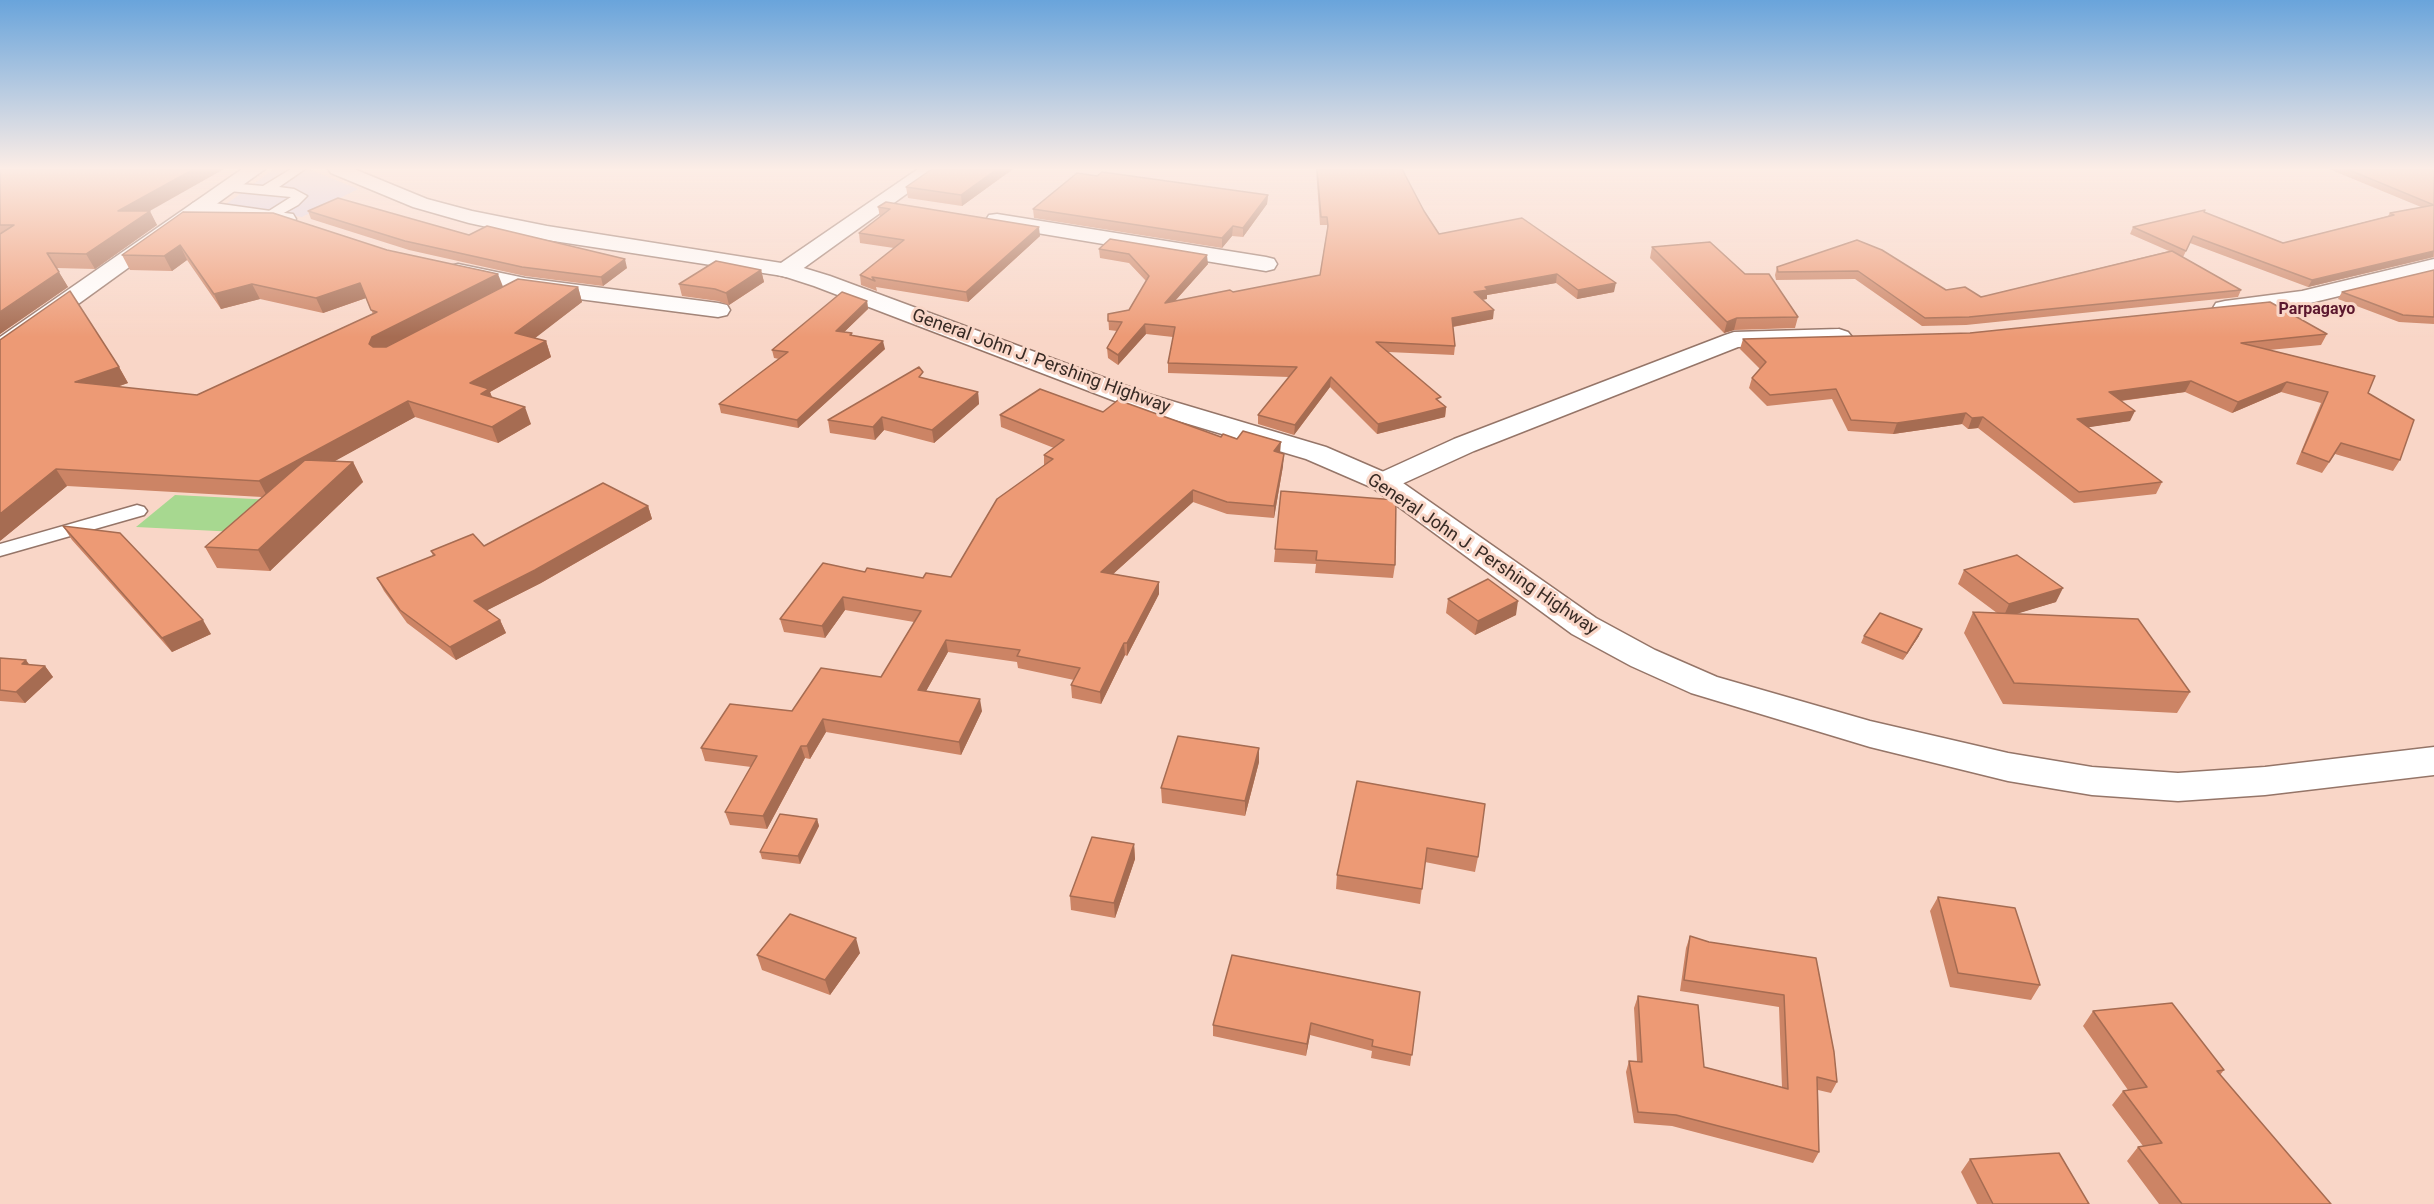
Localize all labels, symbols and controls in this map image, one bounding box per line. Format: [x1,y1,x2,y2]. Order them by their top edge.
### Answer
district label: Parpagayo [2279,300,2355,320]
street label: General John J. Pershing Highway [909,305,1173,419]
street label: General John J. Pershing Highway [1363,470,1601,640]

